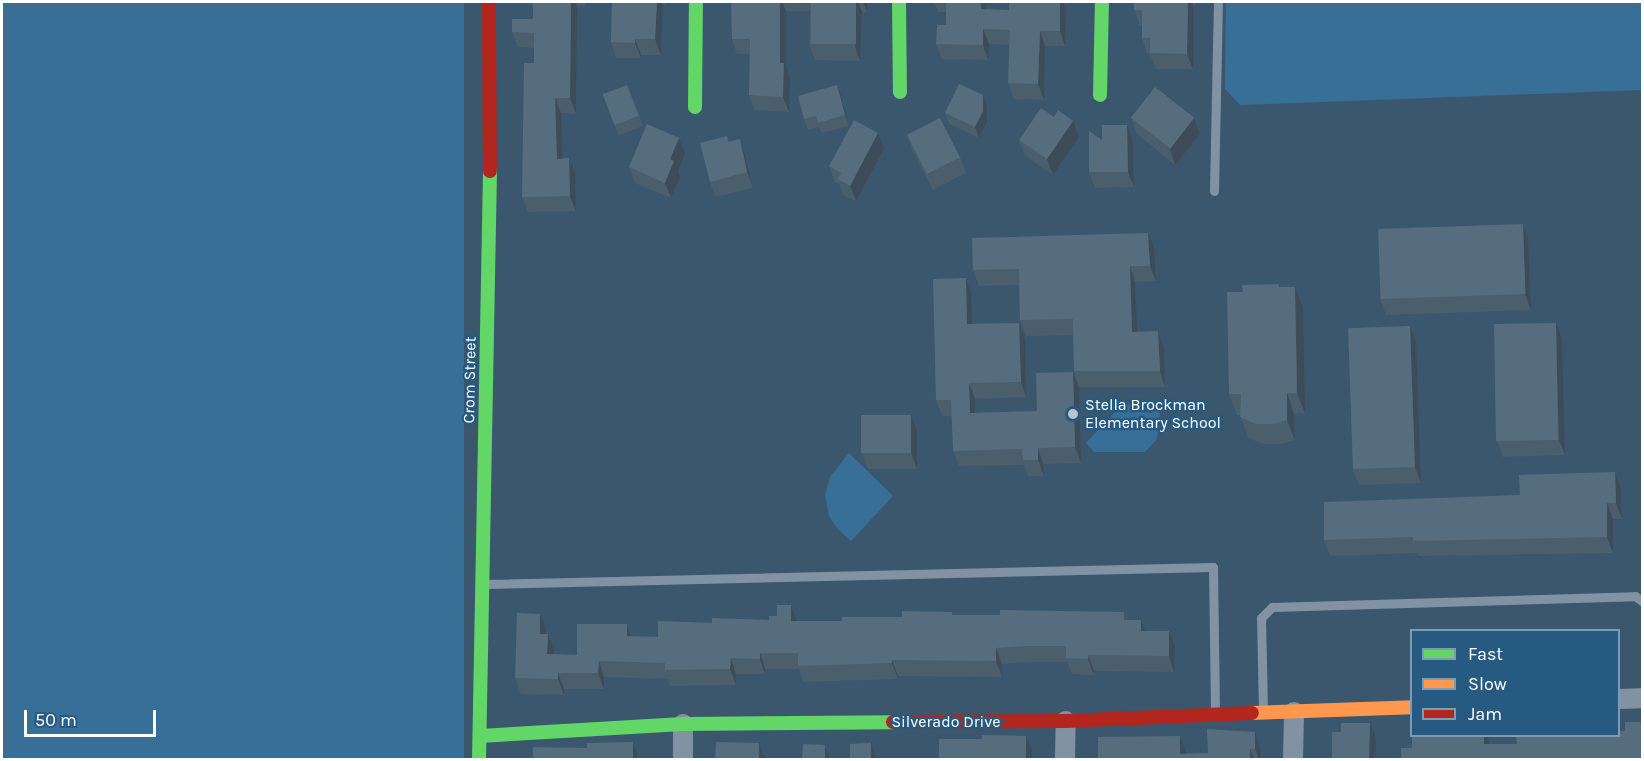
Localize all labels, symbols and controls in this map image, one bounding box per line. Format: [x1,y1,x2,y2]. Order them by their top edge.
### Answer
street label: Crom Street [460,336,480,424]
place label: Stella Brockman Elementary School [1085,395,1221,433]
marker: Stella Brockman Elementary School [1066,407,1080,421]
legend [1410,629,1620,737]
text: Fast [1468,643,1503,665]
text: Slow [1468,673,1507,695]
scale bar [27,698,159,736]
text: Jam [1468,703,1502,725]
text: 50 m [35,709,77,731]
street label: Silverado Drive [891,712,1001,732]

